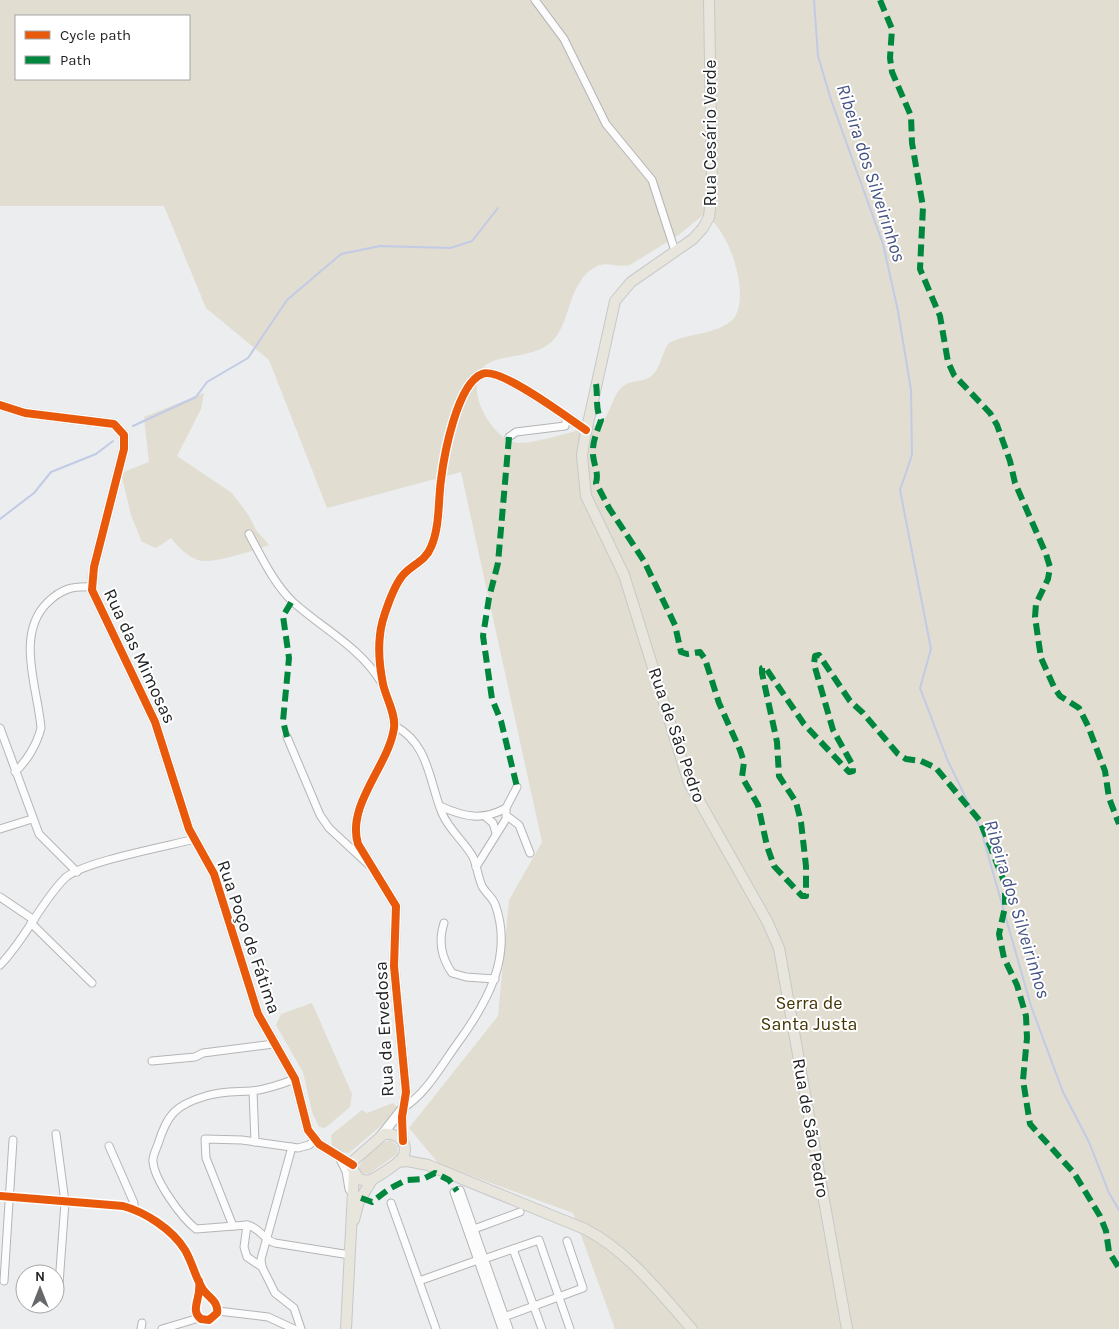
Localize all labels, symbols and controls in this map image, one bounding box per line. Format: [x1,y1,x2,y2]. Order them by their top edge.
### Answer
legend [15,15,190,80]
text: Cycle path [60,26,131,44]
text: Path [60,51,91,69]
street label: Rua Cesário Verde [699,60,721,206]
water label: Ribeira dos Silveirinhos [832,81,910,265]
street label: Rua das Mimosas [99,585,181,727]
street label: Rua de São Pedro [644,665,710,805]
water label: Ribeira dos Silveirinhos [979,817,1055,1001]
street label: Rua Poço de Fátima [212,857,286,1017]
street label: Rua da Ervedosa [369,961,399,1097]
park label: Serra de Santa Justa [761,992,857,1035]
street label: Rua de São Pedro [788,1056,834,1200]
north arrow [15,1264,65,1314]
text: N [35,1268,45,1285]

